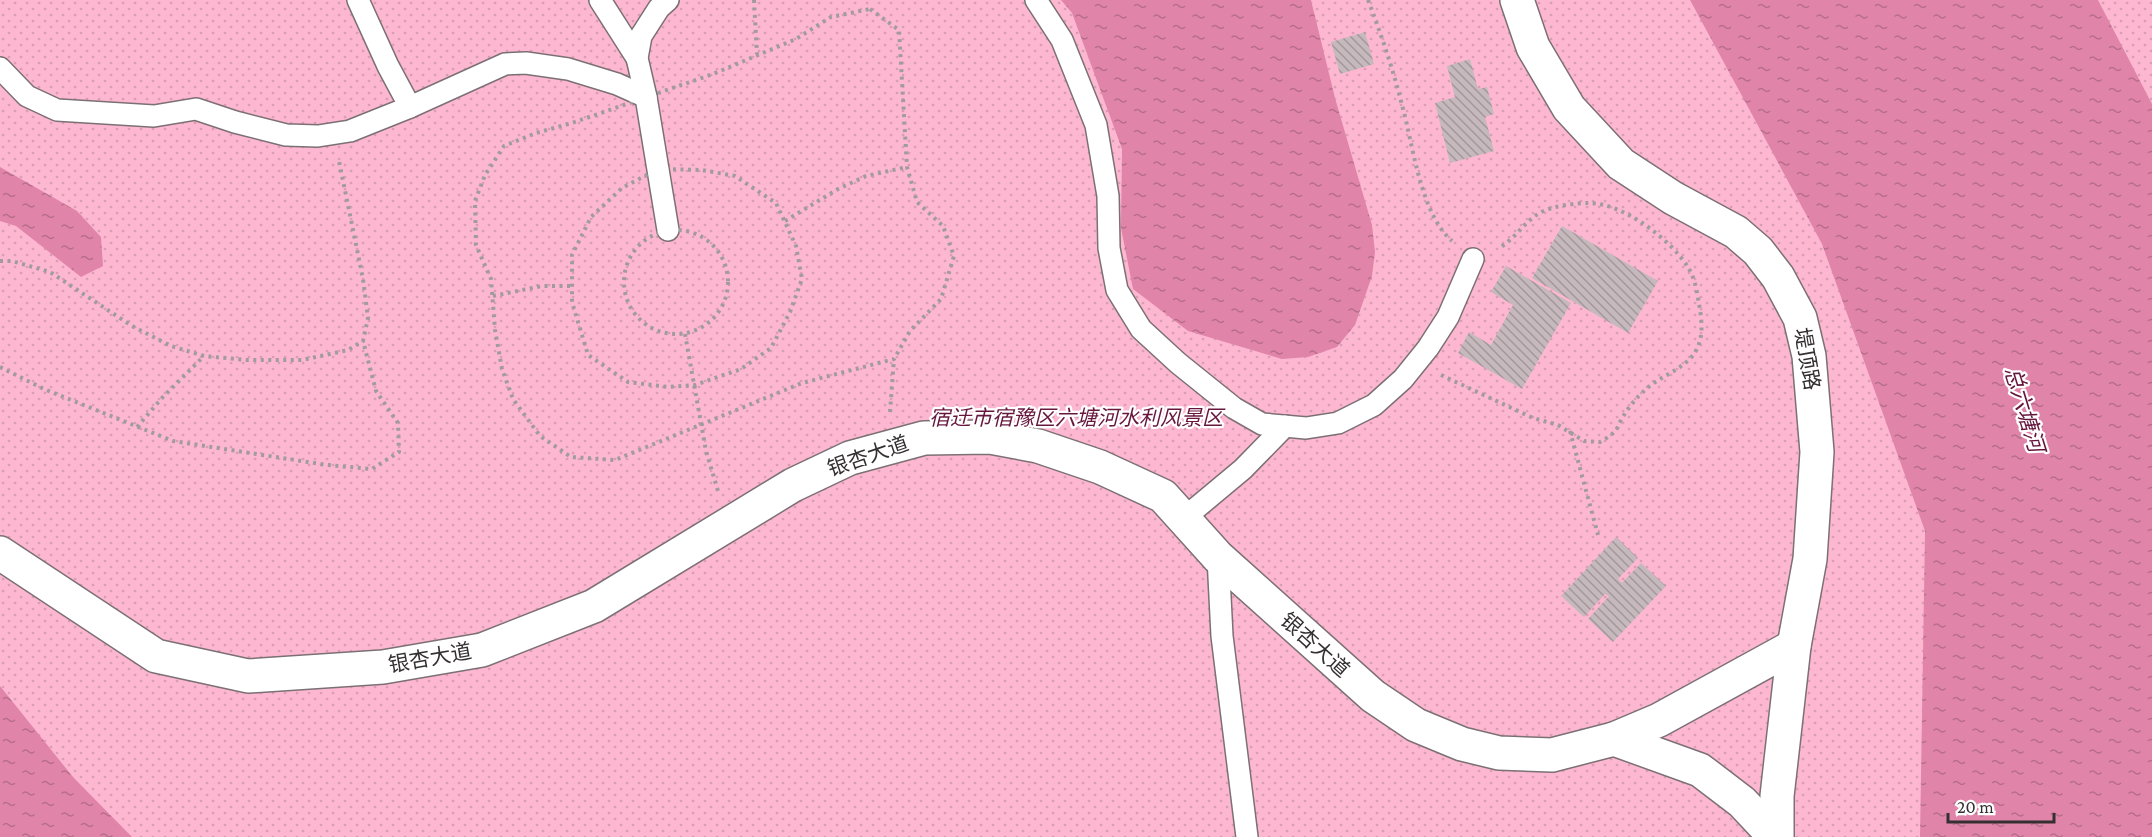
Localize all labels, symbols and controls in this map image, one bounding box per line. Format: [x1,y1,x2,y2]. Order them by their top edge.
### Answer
street label: 堤顶路 [1790,326,1824,392]
water label: 总六塘河 [2000,363,2051,459]
park label: 宿迁市宿豫区六塘河水利风景区 [929,406,1226,430]
street label: 银杏大道 [824,431,912,481]
street label: 银杏大道 [1276,608,1354,682]
street label: 银杏大道 [387,639,473,677]
scale bar [1948,786,2054,824]
text: 20 m [1957,797,1994,817]

